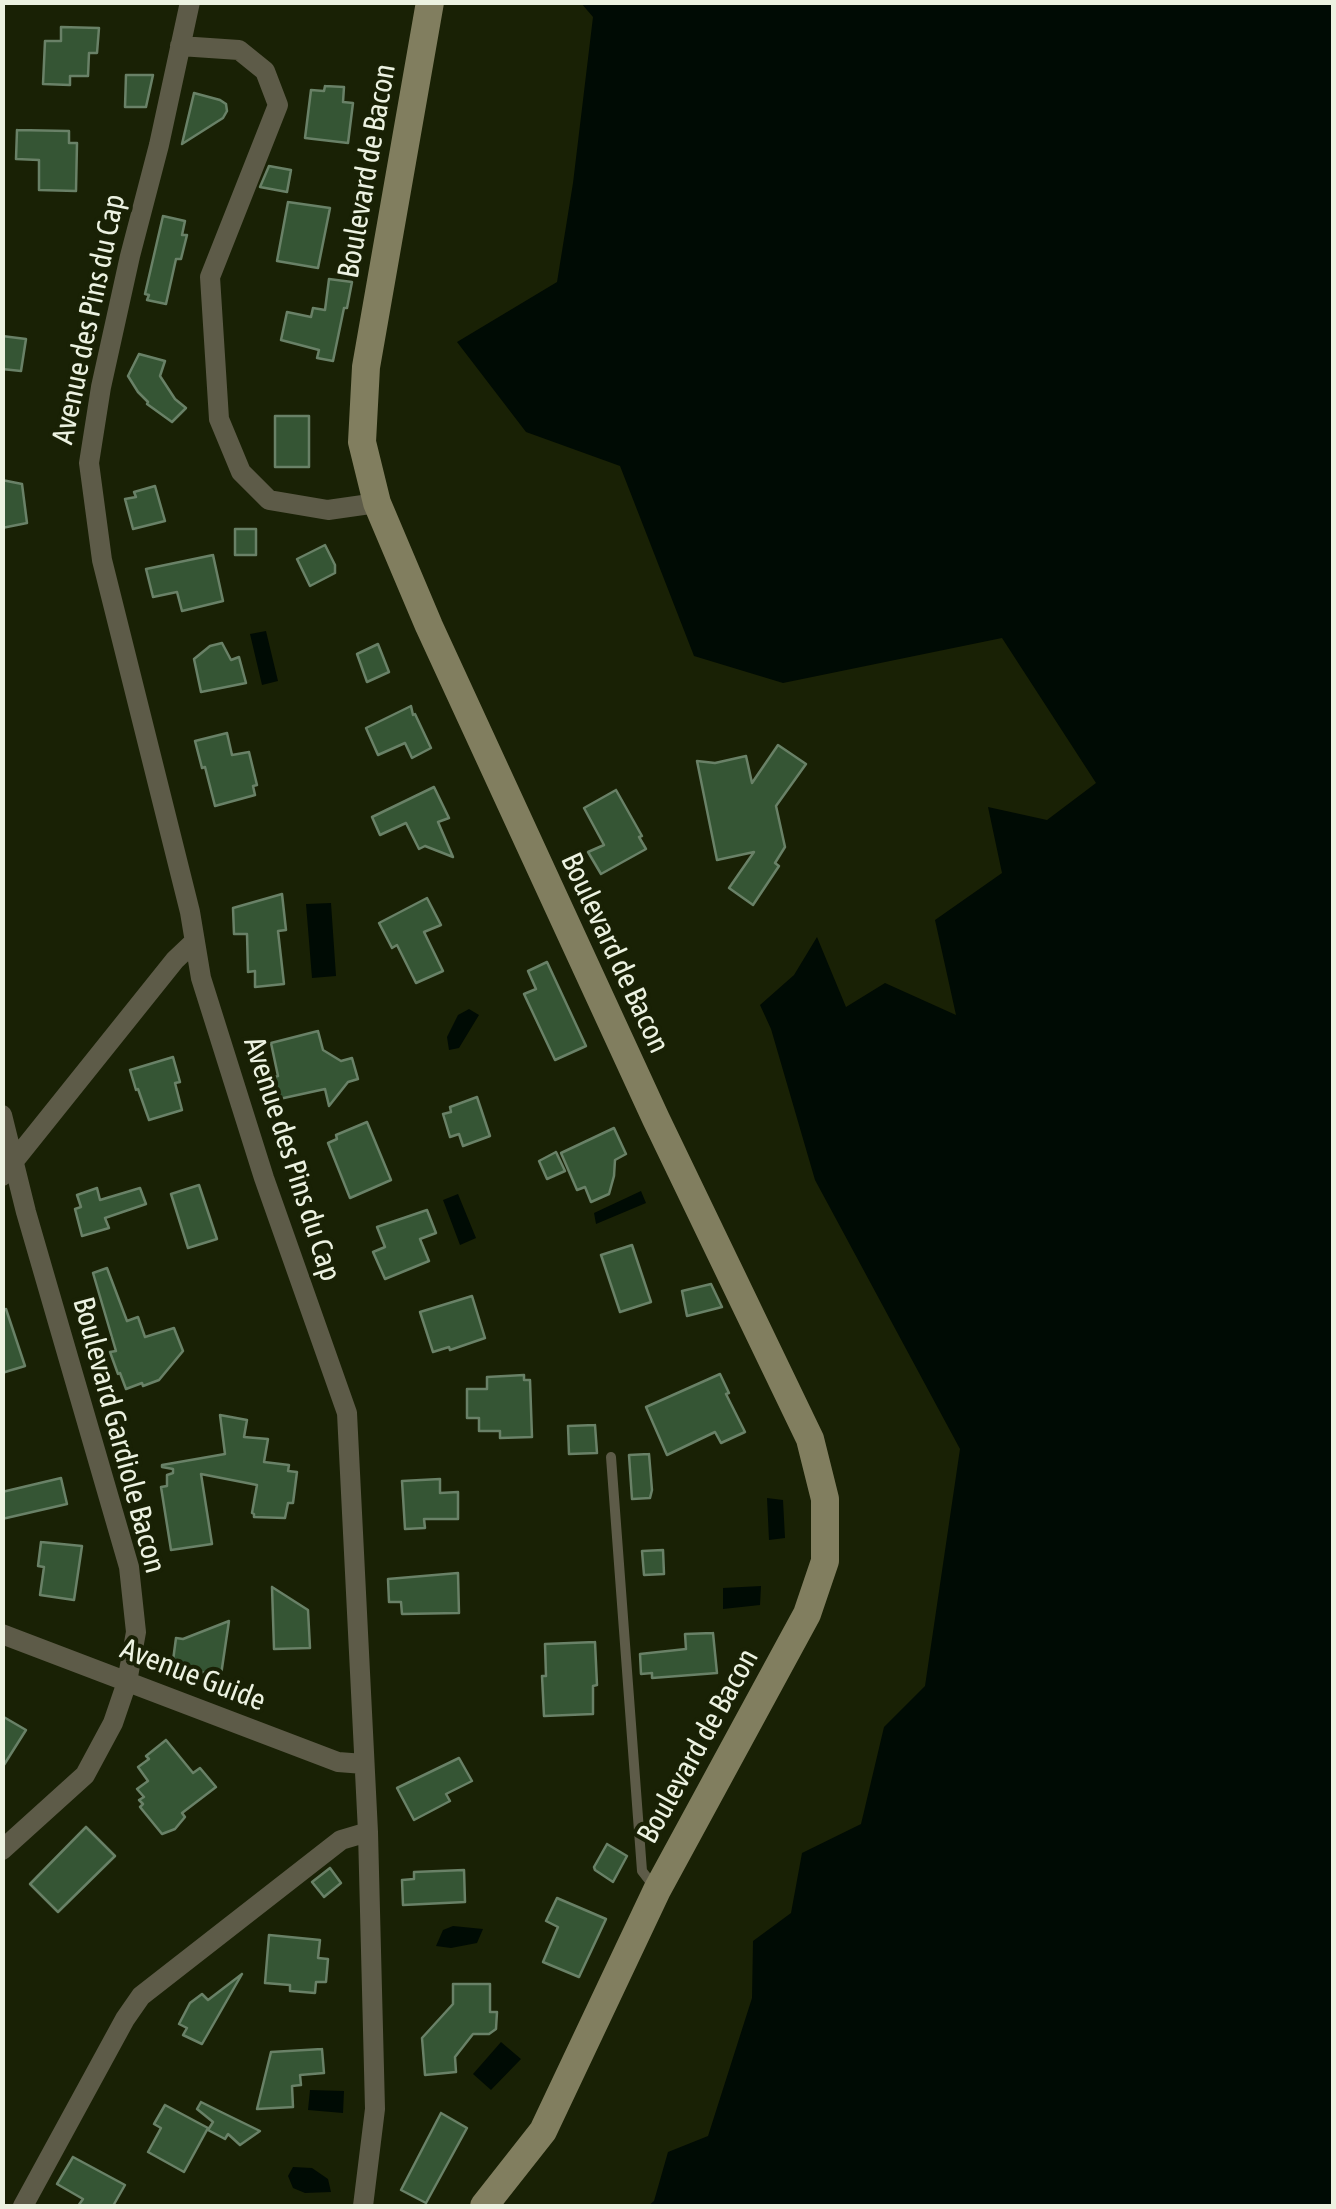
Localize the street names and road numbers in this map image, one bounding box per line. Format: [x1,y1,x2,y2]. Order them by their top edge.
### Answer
street label: Boulevard de Bacon [330,61,404,281]
street label: Avenue des Pins du Cap [45,191,133,447]
street label: Boulevard de Bacon [553,847,677,1059]
street label: Avenue des Pins du Cap [236,1032,348,1286]
street label: Boulevard Gardiole Bacon [65,1293,173,1577]
street label: Avenue Guide [115,1631,271,1719]
street label: Boulevard de Bacon [630,1642,766,1850]

